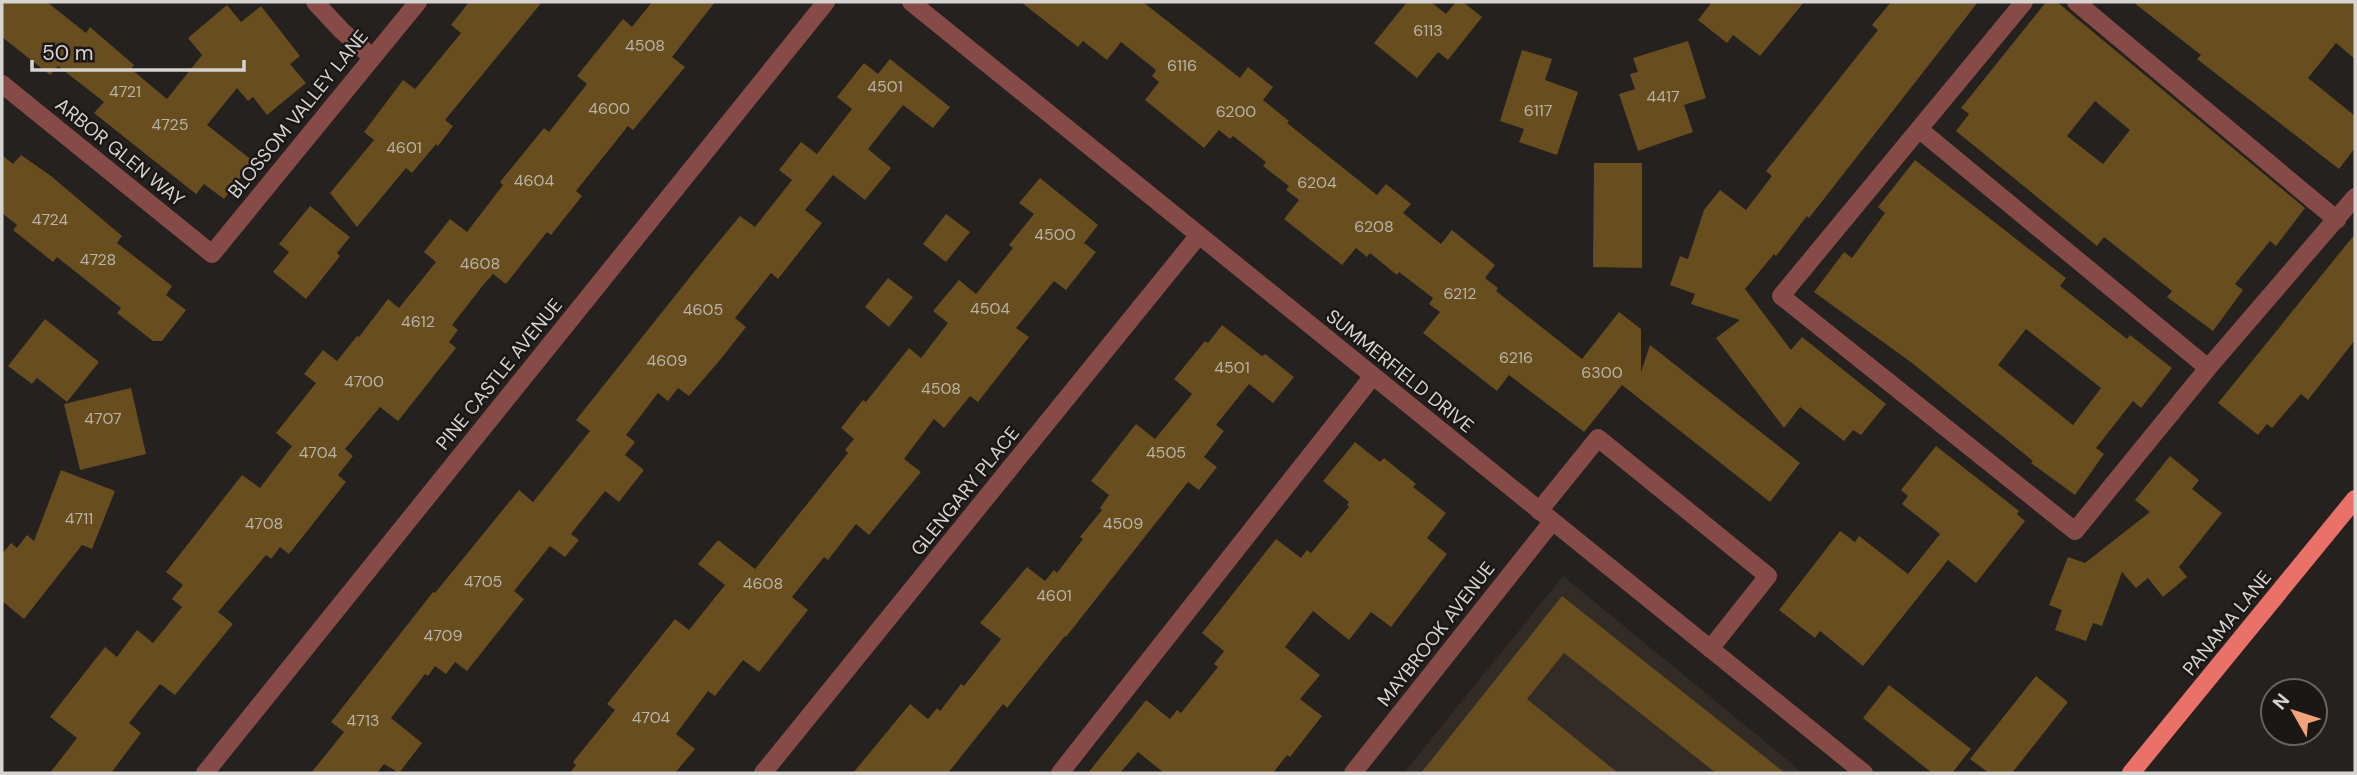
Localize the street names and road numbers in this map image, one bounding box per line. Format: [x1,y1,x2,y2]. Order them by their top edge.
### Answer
street label: BLOSSOM VALLEY LANE [222,25,374,203]
street label: ARBOR GLEN WAY [50,92,190,212]
street label: PINE CASTLE AVENUE [430,293,568,455]
street label: SUMMERFIELD DRIVE [1321,304,1479,438]
street label: GLENGARY PLACE [905,421,1025,561]
street label: MAYBROOK AVENUE [1372,557,1500,711]
street label: PANAMA LANE [2177,565,2277,681]

